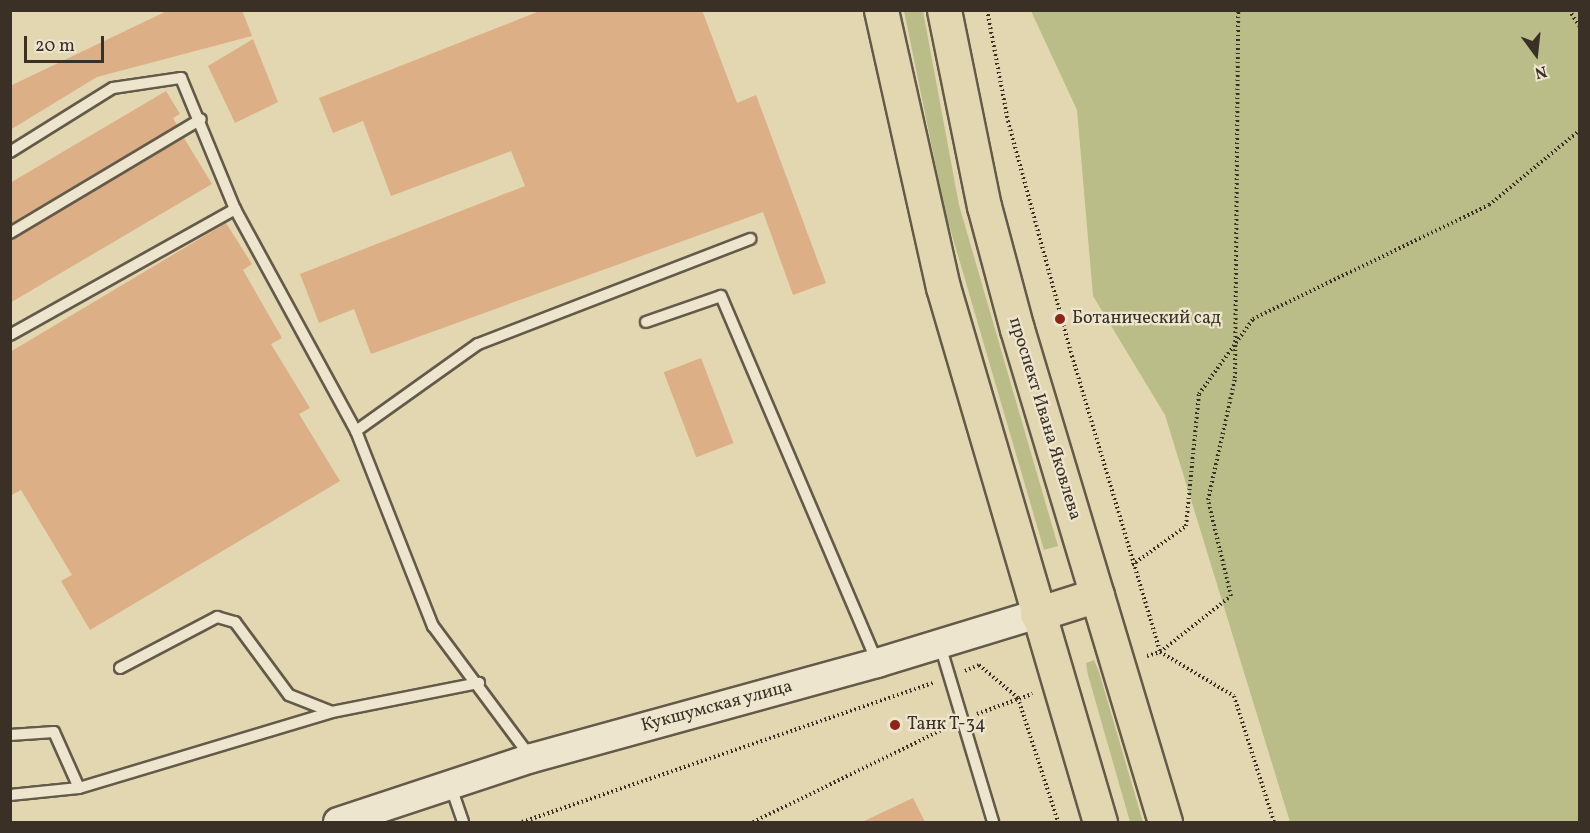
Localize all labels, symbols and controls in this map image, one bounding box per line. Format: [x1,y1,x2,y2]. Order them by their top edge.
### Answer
scale bar [27,24,106,62]
north arrow [1506,24,1566,84]
text: 20 m [35,34,75,59]
text: N [1532,59,1549,84]
place label: Ботанический сад [1072,308,1221,330]
marker: Ботанический сад [1053,312,1067,326]
street label: проспект Ивана Яковлева [1003,315,1085,523]
street label: Кукшумская улица [639,676,795,738]
place label: Танк Т-34 [907,714,986,736]
marker: Танк Т-34 [888,718,902,732]

